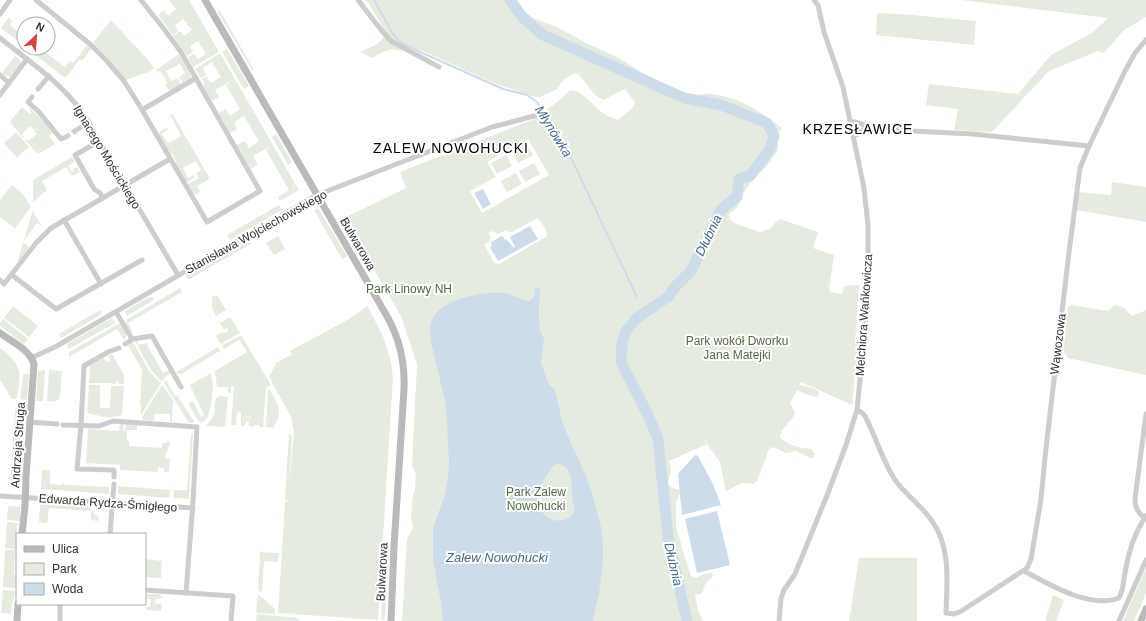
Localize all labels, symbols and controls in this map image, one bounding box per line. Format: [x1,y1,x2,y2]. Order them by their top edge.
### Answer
north arrow [16,16,56,56]
text: N [34,20,47,34]
street label: Ignacego Mościckiego [70,103,144,212]
water label: Młynówka [532,103,575,160]
district label: KRZESŁAWICE [803,121,913,137]
district label: ZALEW NOWOHUCKI [373,140,529,156]
street label: Stanisława Wojciechowskiego [183,187,330,277]
water label: Dłubnia [692,212,725,258]
street label: Bulwarowa [337,215,379,273]
street label: Melchiora Wańkowicza [853,253,875,376]
park label: Park Linowy NH [366,282,452,296]
street label: Wąwozowa [1047,312,1069,375]
park label: Park wokół Dworku Jana Matejki [686,334,788,362]
street label: Andrzeja Struga [8,401,28,488]
park label: Park Zalew Nowohucki [506,485,566,513]
street label: Edwarda Rydza-Śmigłego [38,490,178,515]
legend [16,533,146,605]
water label: Dłubnia [661,541,686,587]
text: Ulica [52,542,79,556]
street label: Bulwarowa [373,542,391,602]
water label: Zalew Nowohucki [445,550,549,565]
text: Park [52,562,78,576]
text: Woda [52,582,83,596]

